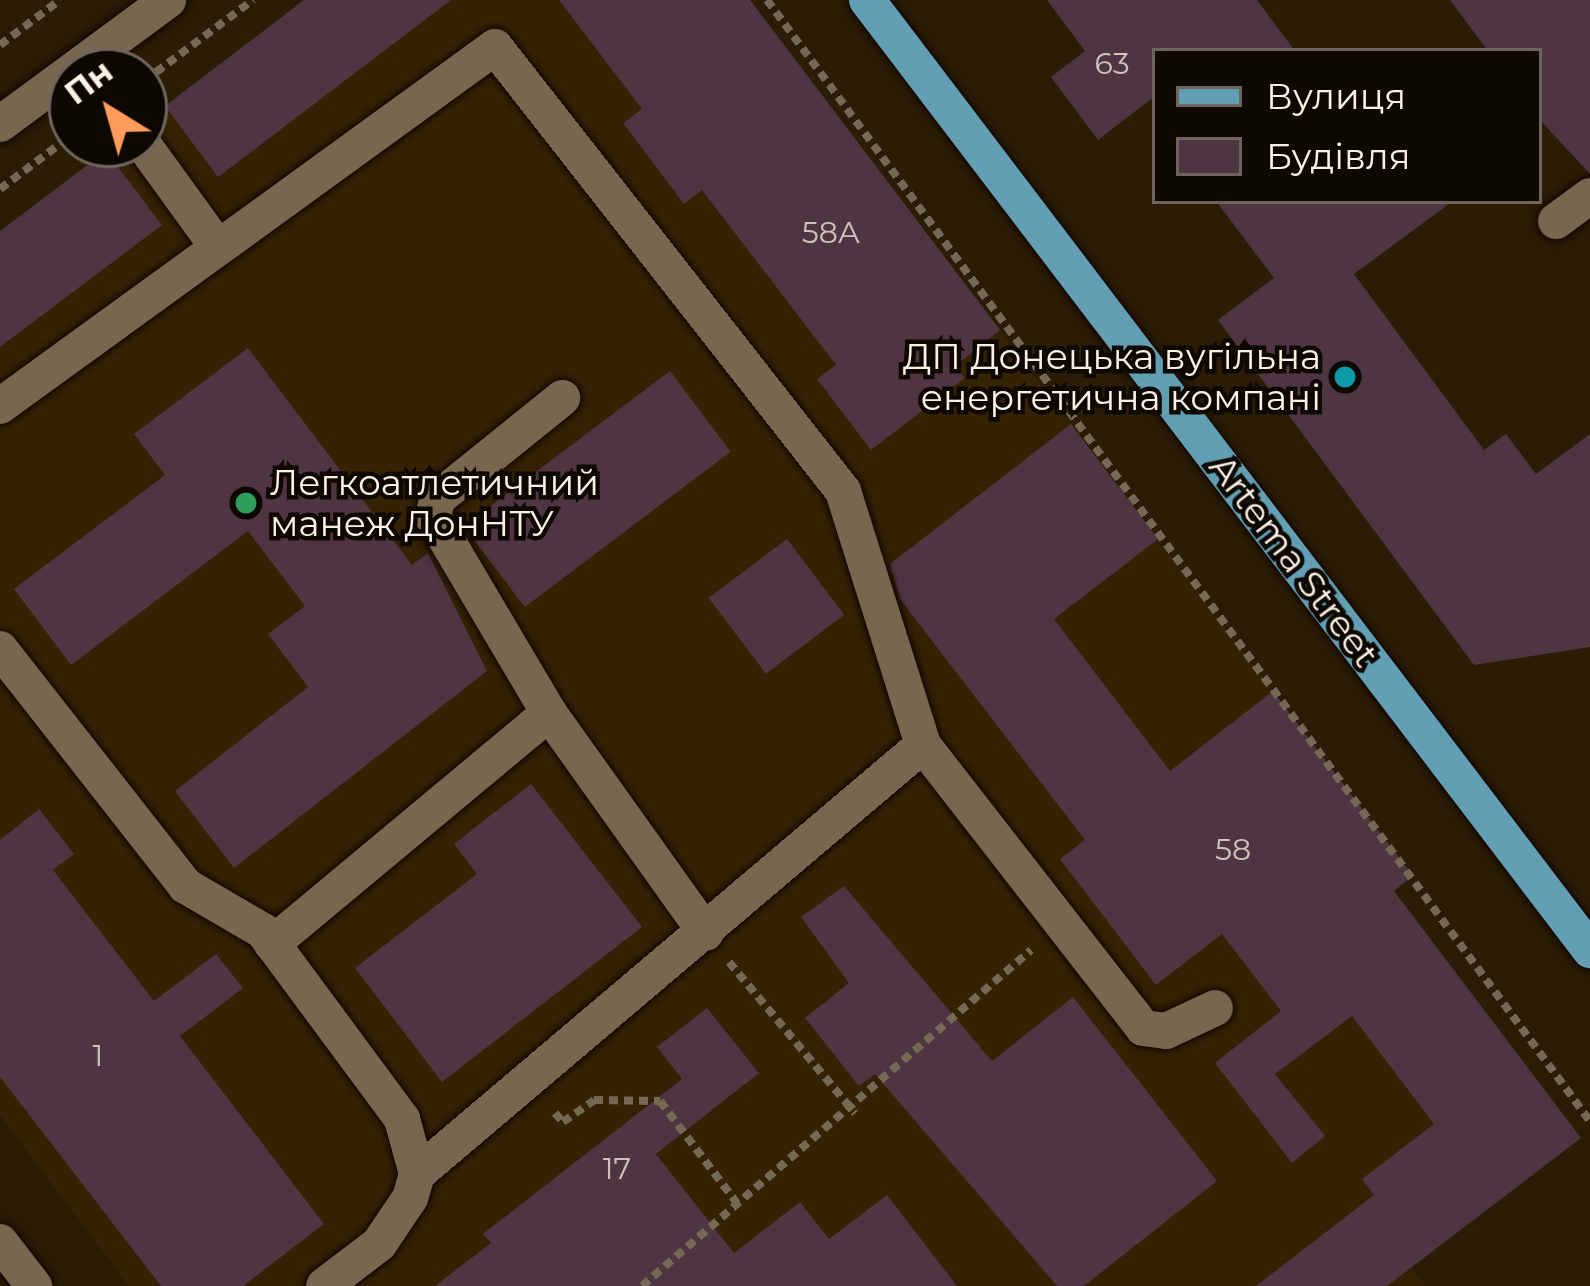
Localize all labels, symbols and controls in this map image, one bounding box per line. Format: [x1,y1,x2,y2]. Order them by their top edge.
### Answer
house number: 63 [1094,46,1130,82]
north arrow [48,48,168,168]
legend [1152,48,1542,204]
text: Пн [56,51,120,113]
text: Вулиця [1266,74,1406,118]
text: Будівля [1266,134,1411,178]
house number: 58А [802,215,860,251]
place label: ДП Донецька вугільна енергетична компані [903,334,1321,419]
marker: ДП Донецька вугільна енергетична компані [1332,364,1358,390]
street label: Artema Street [1200,447,1388,675]
place label: Легкоатлетичний манеж ДонНТУ [270,460,599,545]
marker: Легкоатлетичний манеж ДонНТУ [233,490,259,516]
house number: 58 [1215,832,1251,868]
house number: 1 [93,1038,103,1074]
house number: 17 [603,1151,631,1187]

